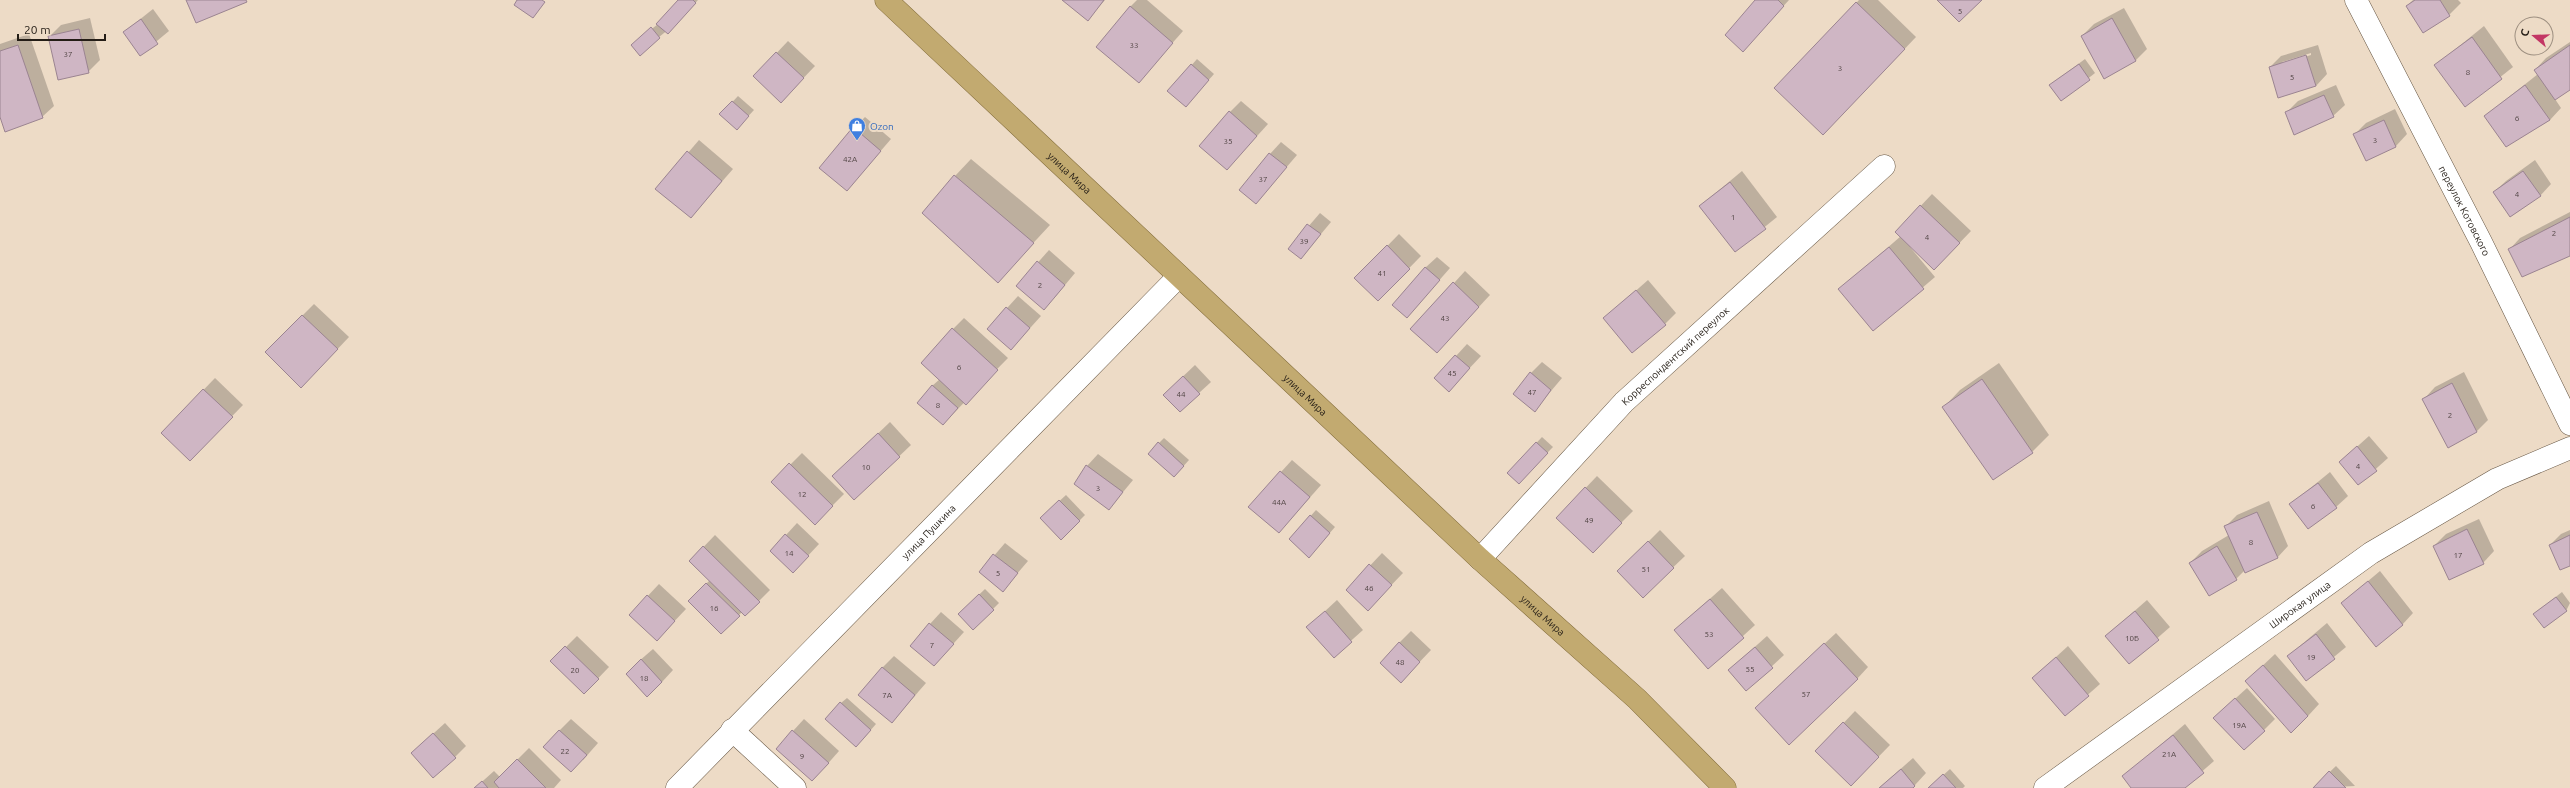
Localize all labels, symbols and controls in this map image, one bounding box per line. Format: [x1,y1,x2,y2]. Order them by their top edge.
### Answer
house number: 5 [1958,7,1962,16]
scale bar [18,16,105,42]
north arrow [2514,16,2554,56]
text: 20 m [24,23,51,36]
text: С [2518,27,2531,38]
house number: 33 [1129,41,1139,50]
house number: 37 [63,50,73,59]
house number: 3 [1838,64,1842,73]
house number: 8 [2466,68,2471,77]
house number: 5 [2290,73,2294,82]
house number: 6 [2515,114,2520,123]
shop icon: Ozon [847,116,867,141]
place label: Ozon [870,121,894,132]
house number: 3 [2373,136,2377,145]
house number: 35 [1223,137,1233,146]
street label: улица Мира [1045,150,1093,196]
house number: 42А [843,155,858,164]
street label: переулок Котовского [2437,164,2492,258]
house number: 37 [1258,175,1268,184]
house number: 4 [2515,190,2520,199]
house number: 1 [1731,213,1735,222]
house number: 2 [2552,229,2556,238]
house number: 4 [1925,233,1930,242]
house number: 39 [1299,237,1309,246]
house number: 41 [1377,269,1387,278]
house number: 2 [1038,281,1042,290]
street label: Корреспондентский переулок [1619,305,1731,407]
house number: 43 [1440,314,1450,323]
house number: 6 [957,363,962,372]
house number: 45 [1447,369,1457,378]
street label: улица Мира [1281,372,1329,418]
house number: 47 [1527,388,1537,397]
house number: 44 [1176,390,1186,399]
house number: 8 [936,401,941,410]
house number: 2 [2448,411,2452,420]
house number: 4 [2356,462,2361,471]
house number: 10 [861,463,871,472]
house number: 3 [1096,484,1100,493]
house number: 12 [797,490,807,499]
house number: 44А [1272,498,1287,507]
house number: 6 [2311,502,2316,511]
street label: улица Пушкина [900,503,958,561]
house number: 49 [1584,516,1594,525]
house number: 8 [2249,538,2254,547]
house number: 14 [784,549,794,558]
house number: 17 [2453,551,2463,560]
house number: 51 [1641,565,1651,574]
house number: 5 [996,569,1000,578]
street label: Широкая улица [2267,579,2333,631]
house number: 46 [1364,584,1374,593]
street label: улица Мира [1518,593,1567,638]
house number: 16 [709,604,719,613]
house number: 53 [1704,630,1714,639]
house number: 10Б [2125,634,2139,643]
house number: 7 [930,641,934,650]
house number: 19 [2306,653,2316,662]
house number: 48 [1395,658,1405,667]
house number: 55 [1745,665,1755,674]
house number: 20 [570,666,580,675]
house number: 18 [639,674,649,683]
house number: 57 [1801,690,1811,699]
house number: 7А [882,691,893,700]
house number: 19А [2232,721,2247,730]
house number: 22 [560,747,570,756]
house number: 21А [2162,750,2177,759]
house number: 9 [800,752,804,761]

